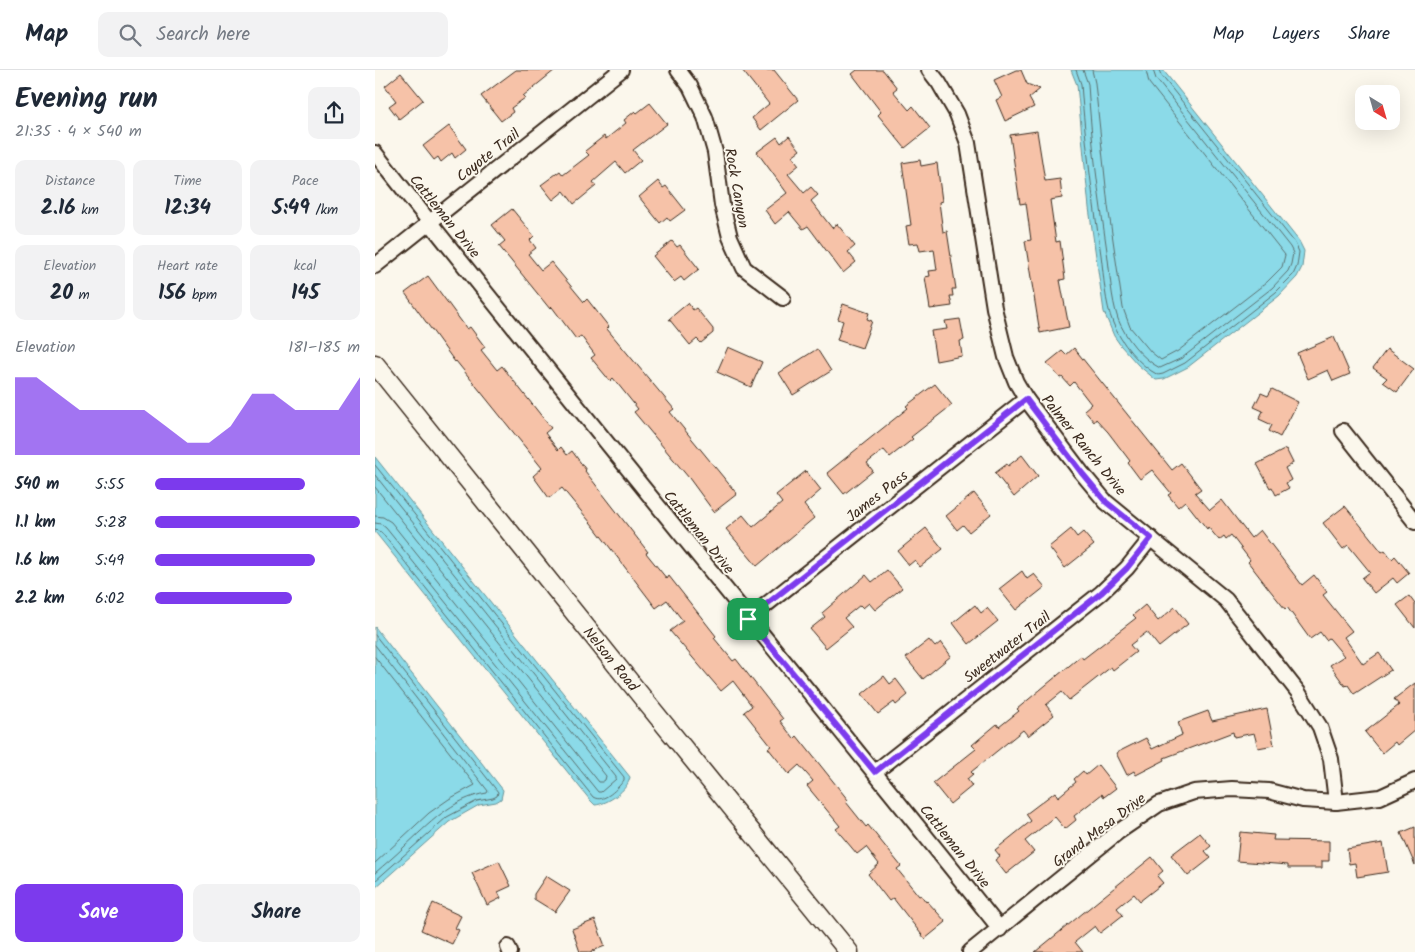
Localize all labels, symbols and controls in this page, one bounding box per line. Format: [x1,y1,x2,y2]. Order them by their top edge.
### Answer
search box [98,12,448,57]
text: Map [25,15,68,54]
text: Search here [156,20,250,50]
text: Map [1213,20,1244,49]
text: Layers [1272,20,1320,49]
text: Share [1348,20,1390,49]
icon: search [116,21,144,49]
text: Evening run [15,77,158,122]
north arrow [1355,85,1400,130]
map controls [1355,85,1400,130]
button: share [308,87,360,139]
text: 21:35 · 4 × 540 m [15,119,142,144]
street label: Coyote Trail [451,123,526,188]
street label: Rock Canyon [717,146,755,230]
street label: Cattleman Drive [403,169,486,264]
text: Distance [45,170,95,192]
text: Time [173,170,202,192]
text: Pace [292,170,319,192]
text: 2.16 [41,192,76,225]
text: 12:34 [164,192,211,225]
text: 5:49 [272,192,310,225]
text: km [76,199,99,221]
text: /km [310,199,338,221]
text: Elevation [43,255,96,277]
text: Heart rate [157,255,218,277]
text: kcal [294,255,317,277]
text: 20 [50,277,73,310]
text: 156 [158,277,186,310]
text: 145 [291,277,319,310]
text: m [73,284,90,306]
text: bpm [186,284,217,306]
text: Elevation [15,335,76,360]
text: 181–185 m [288,335,360,360]
street label: Palmer Ranch Drive [1035,390,1132,502]
street label: James Pass [841,464,914,529]
text: 540 m [15,472,59,497]
text: 5:55 [95,472,125,497]
street label: Cattleman Drive [657,485,740,580]
text: 1.1 km [15,510,56,535]
text: 5:28 [95,510,126,535]
text: 1.6 km [15,548,59,573]
text: 5:49 [95,548,124,573]
text: 2.2 km [15,586,65,611]
text: 6:02 [95,586,125,611]
pin [727,598,769,640]
icon: arrive [734,605,762,633]
street label: Sweetwater Trail [959,606,1057,690]
street label: Nelson Road [576,622,644,698]
street label: Grand Mesa Drive [1048,787,1152,874]
street label: Cattleman Drive [913,799,996,894]
button: Save [15,884,183,942]
button: Share [193,884,360,942]

